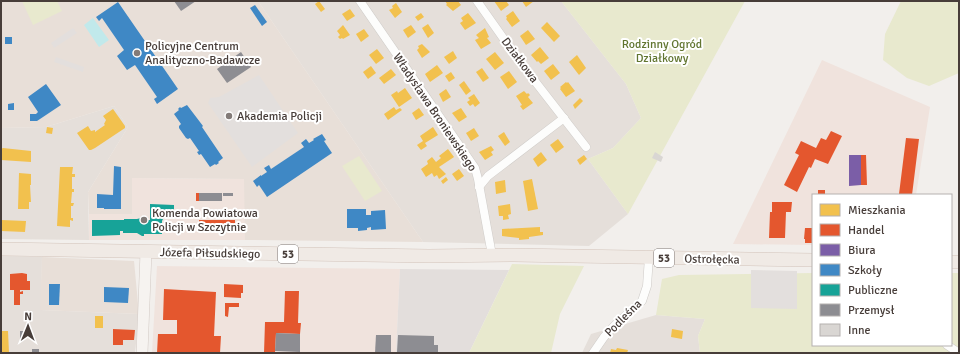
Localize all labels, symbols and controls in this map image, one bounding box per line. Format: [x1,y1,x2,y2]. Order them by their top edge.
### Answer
street label: Działkowa [498,35,541,86]
park label: Rodzinny Ogród Działkowy [622,37,702,66]
place label: Policyjne Centrum Analityczno-Badawcze [145,39,260,68]
marker: Policyjne Centrum Analityczno-Badawcze [132,48,142,58]
street label: Władysława Broniewskiego [389,50,480,174]
place label: Akademia Policji [237,109,322,124]
marker: Akademia Policji [224,111,234,121]
legend [812,194,952,346]
text: Mieszkania [848,203,906,218]
place label: Komenda Powiatowa Policji w Szczytnie [152,206,258,235]
marker: Komenda Powiatowa Policji w Szczytnie [139,215,149,225]
text: Handel [848,223,885,238]
text: Biura [848,243,876,258]
street label: Józefa Piłsudskiego [160,245,260,262]
road number: 53 [278,245,298,263]
road number: 53 [654,249,674,267]
street label: Ostrołęcka [684,252,740,267]
text: Szkoły [848,263,882,278]
text: Publiczne [848,283,898,298]
street label: Podleśna [602,297,645,340]
text: Przemysł [848,303,895,318]
north arrow [8,306,48,346]
text: N [24,310,32,323]
text: Inne [848,323,871,338]

